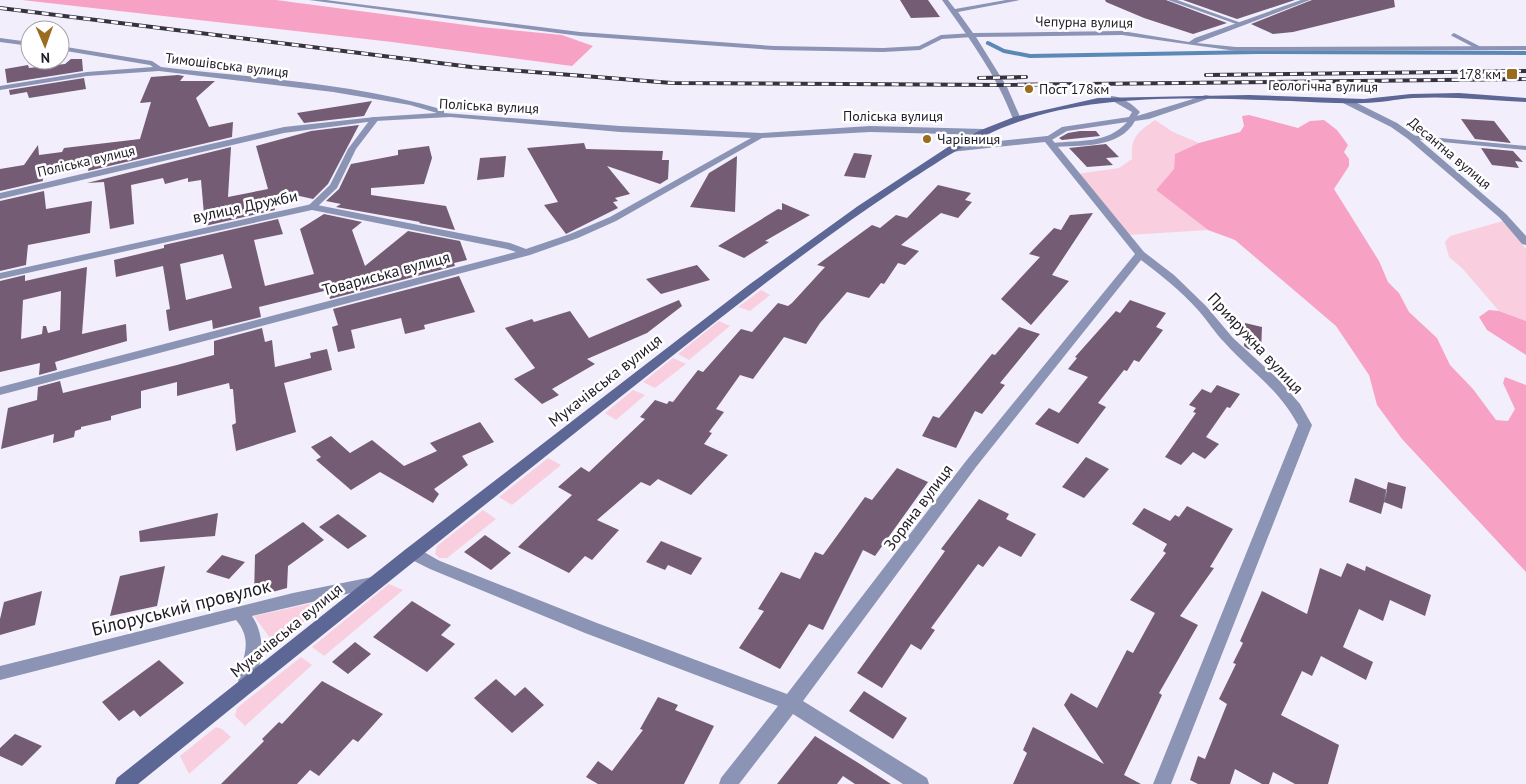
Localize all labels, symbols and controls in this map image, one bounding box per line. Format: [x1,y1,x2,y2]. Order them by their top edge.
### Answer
street label: Чепурна вулиця [1035,12,1133,32]
north arrow [20,20,70,70]
text: N [41,49,50,67]
street label: Тимошівська вулиця [164,49,290,81]
place label: 178 км [1459,65,1501,83]
marker: 178 км [1505,67,1519,81]
street label: Геологічна вулиця [1268,76,1378,96]
place label: Пост 178км [1039,80,1109,98]
marker: Пост 178км [1023,83,1035,95]
street label: Поліська вулиця [439,94,539,118]
street label: Поліська вулиця [843,107,943,125]
street label: Десантна вулиця [1405,113,1495,193]
place label: Чарівниця [937,130,1000,148]
marker: Чарівниця [921,133,933,145]
street label: Поліська вулиця [35,141,137,181]
street label: вулиця Дружби [191,185,299,227]
street label: Товариська вулиця [320,246,452,300]
street label: Прияружна вулиця [1204,288,1308,398]
street label: Мукачівська вулиця [544,329,666,431]
street label: Зоряна вулиця [879,460,957,554]
street label: Білоруський провулок [89,573,273,641]
street label: Мукачівська вулиця [226,579,346,681]

